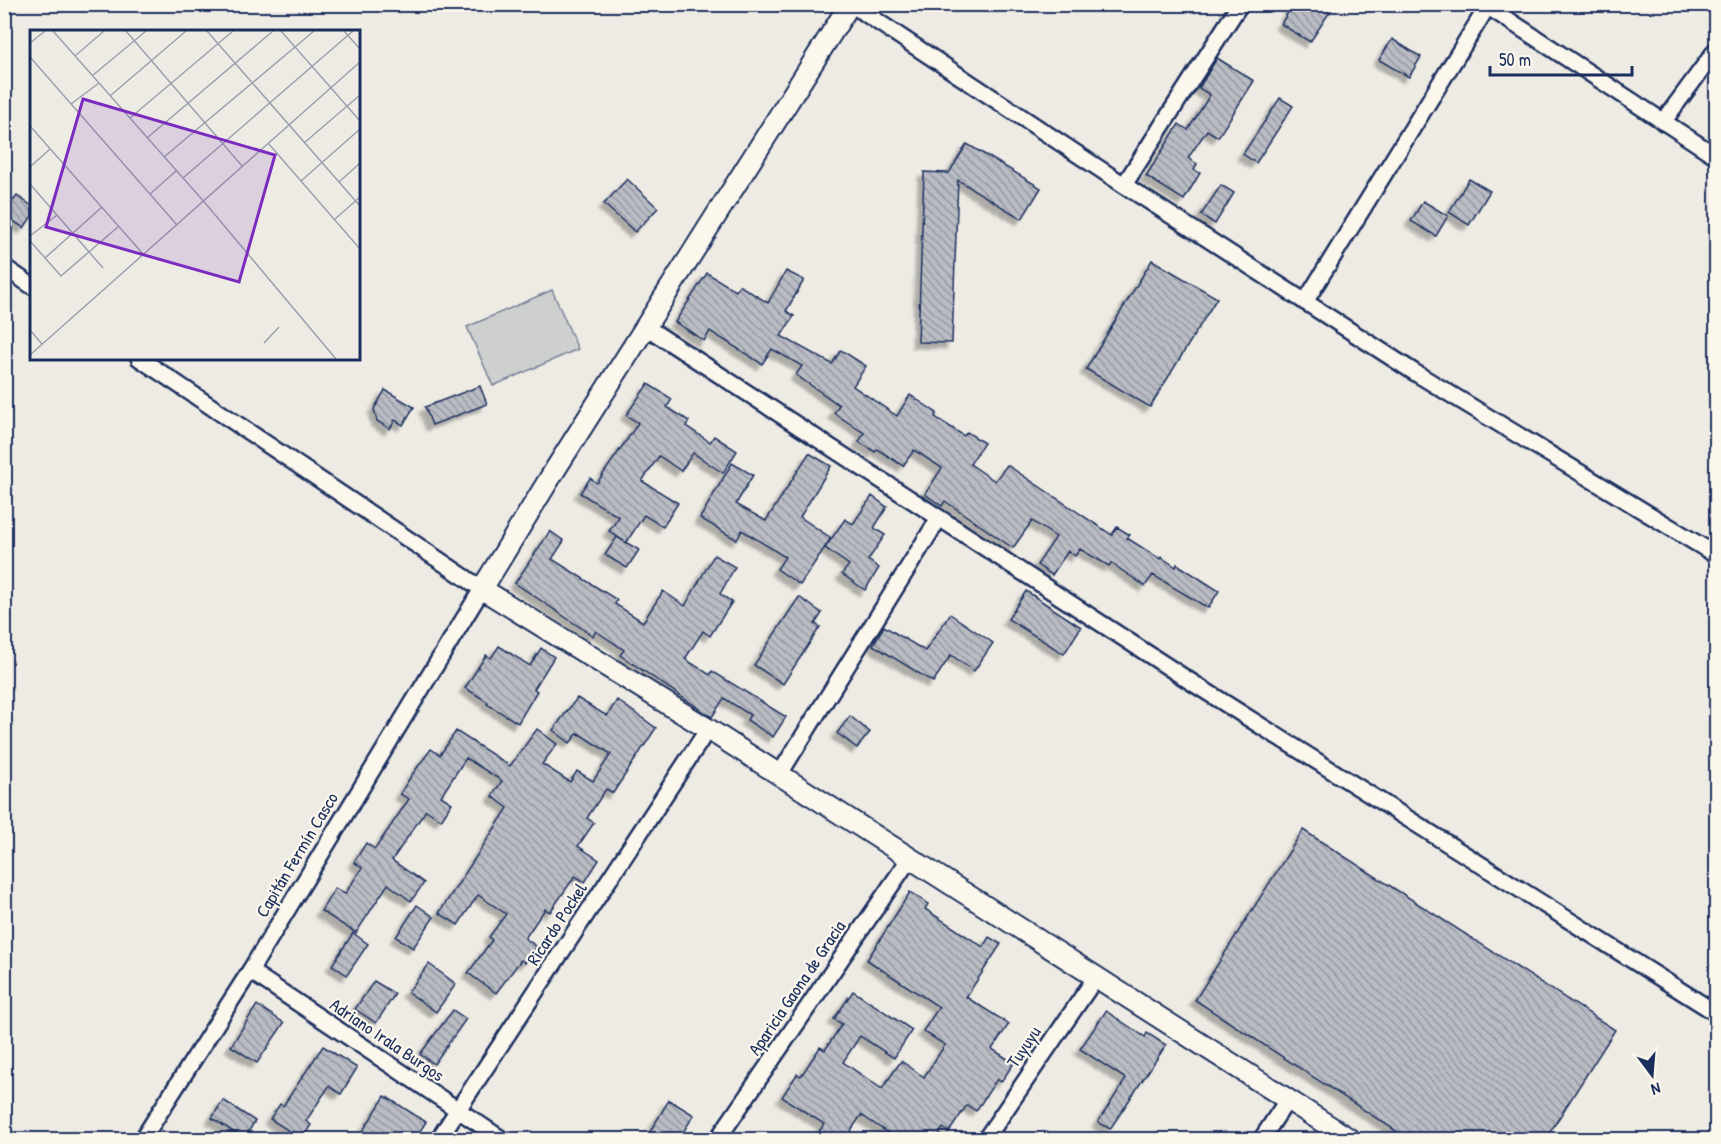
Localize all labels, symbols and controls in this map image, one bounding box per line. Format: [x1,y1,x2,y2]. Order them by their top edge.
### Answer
inset map [30,30,360,360]
scale bar [1490,39,1632,77]
text: 50 m [1499,47,1531,72]
street label: Capitán Fermín Casco [249,788,344,922]
street label: Ricardo Pockel [521,877,593,970]
street label: Aparicia Gaona de Gracia [742,915,851,1060]
street label: Adriano Irala Burgos [325,992,449,1087]
street label: Tuyuyu [1001,1021,1047,1072]
north arrow [1622,1045,1682,1105]
text: N [1649,1078,1663,1101]

